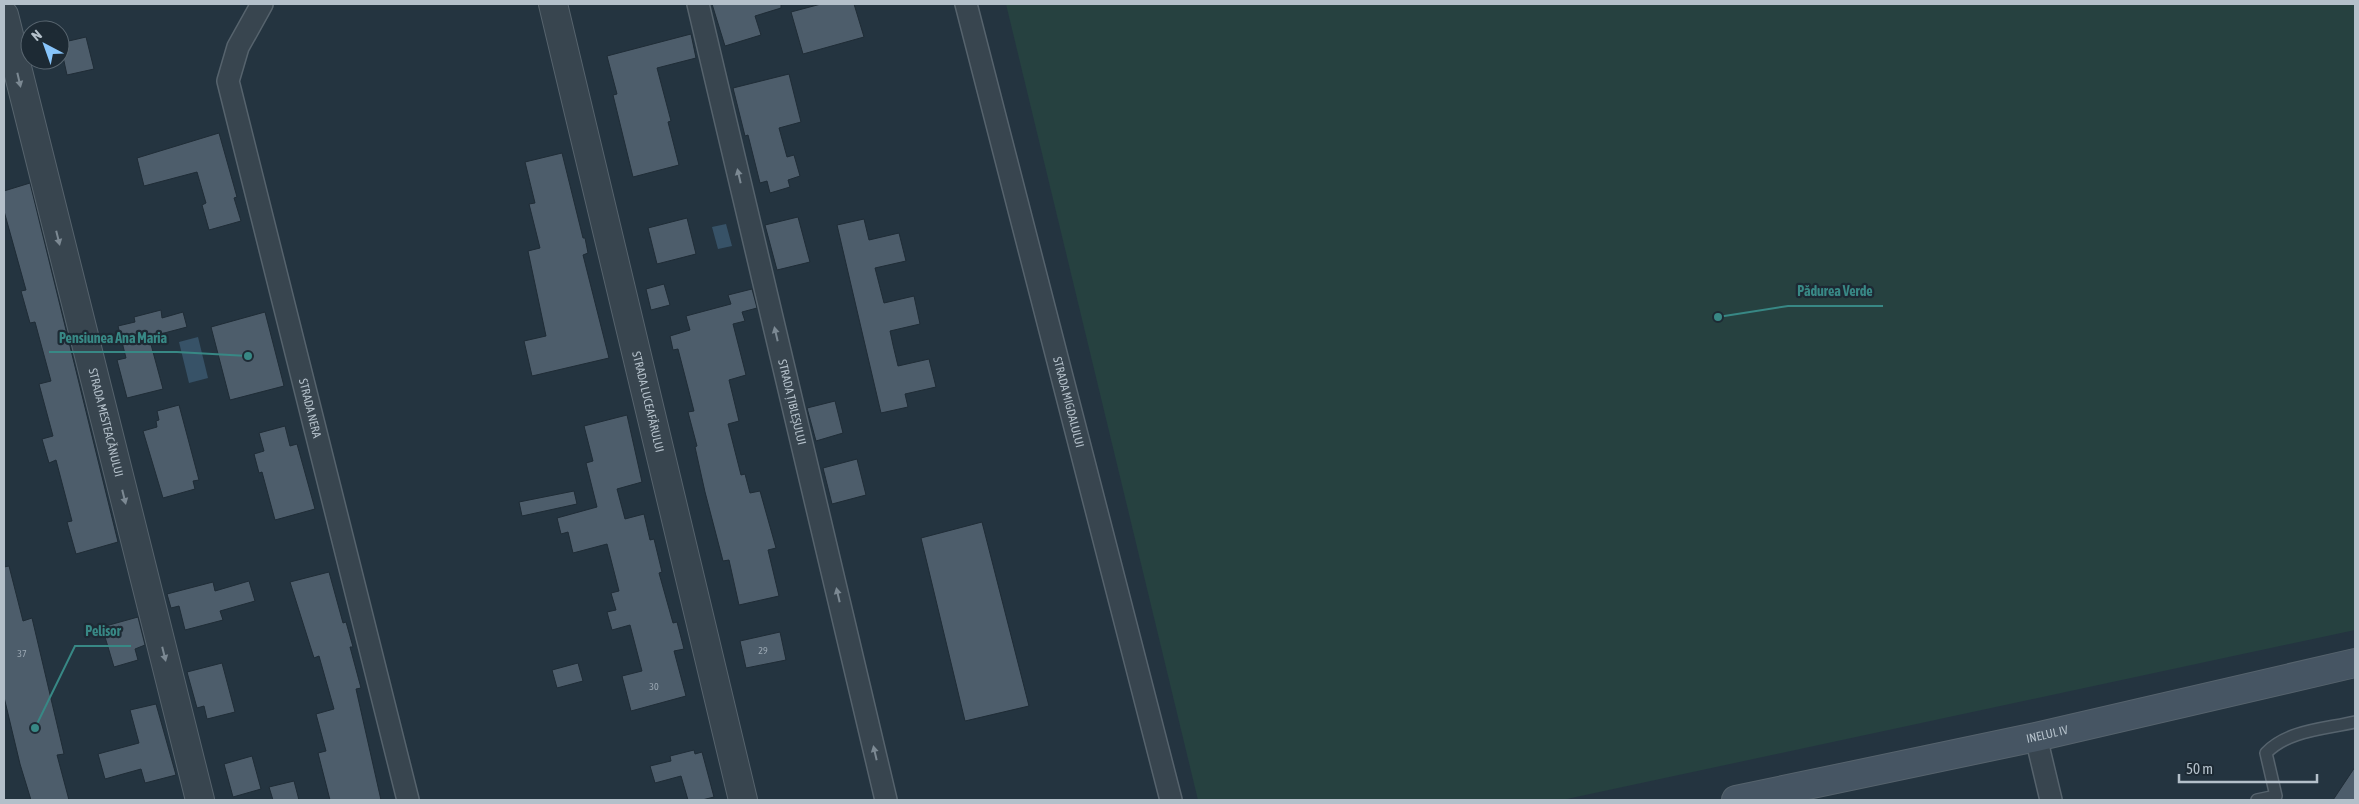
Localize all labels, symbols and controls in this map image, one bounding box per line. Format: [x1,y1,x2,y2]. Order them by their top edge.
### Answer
north arrow [20,20,70,70]
text: N [28,26,45,44]
one-way arrow [15,72,23,87]
one-way arrow [735,169,743,184]
one-way arrow [54,230,62,245]
callout: Pădurea Verde [1788,277,1883,306]
text: Pădurea Verde [1797,283,1873,299]
callout: Pensiunea Ana Maria [49,323,177,352]
one-way arrow [772,327,780,342]
text: Pensiunea Ana Maria [59,330,168,346]
street label: STRADA LUCEAFĂRULUI [629,350,667,454]
street label: STRADA MIGDALULUI [1050,355,1087,449]
street label: STRADA ȚIBLEȘULUI [775,358,809,446]
street label: STRADA MESTEACĂNULUI [85,367,126,478]
street label: STRADA NERA [296,377,324,439]
one-way arrow [120,489,128,504]
one-way arrow [834,587,842,602]
callout: Pelisor [75,617,131,646]
text: Pelisor [85,623,122,639]
house number: 29 [758,645,768,656]
one-way arrow [160,647,168,662]
house number: 37 [17,648,27,659]
house number: 30 [649,681,659,692]
street label: INELUL IV [2025,723,2069,746]
one-way arrow [871,745,879,760]
scale bar [2179,752,2316,784]
text: 50 m [2186,760,2213,777]

